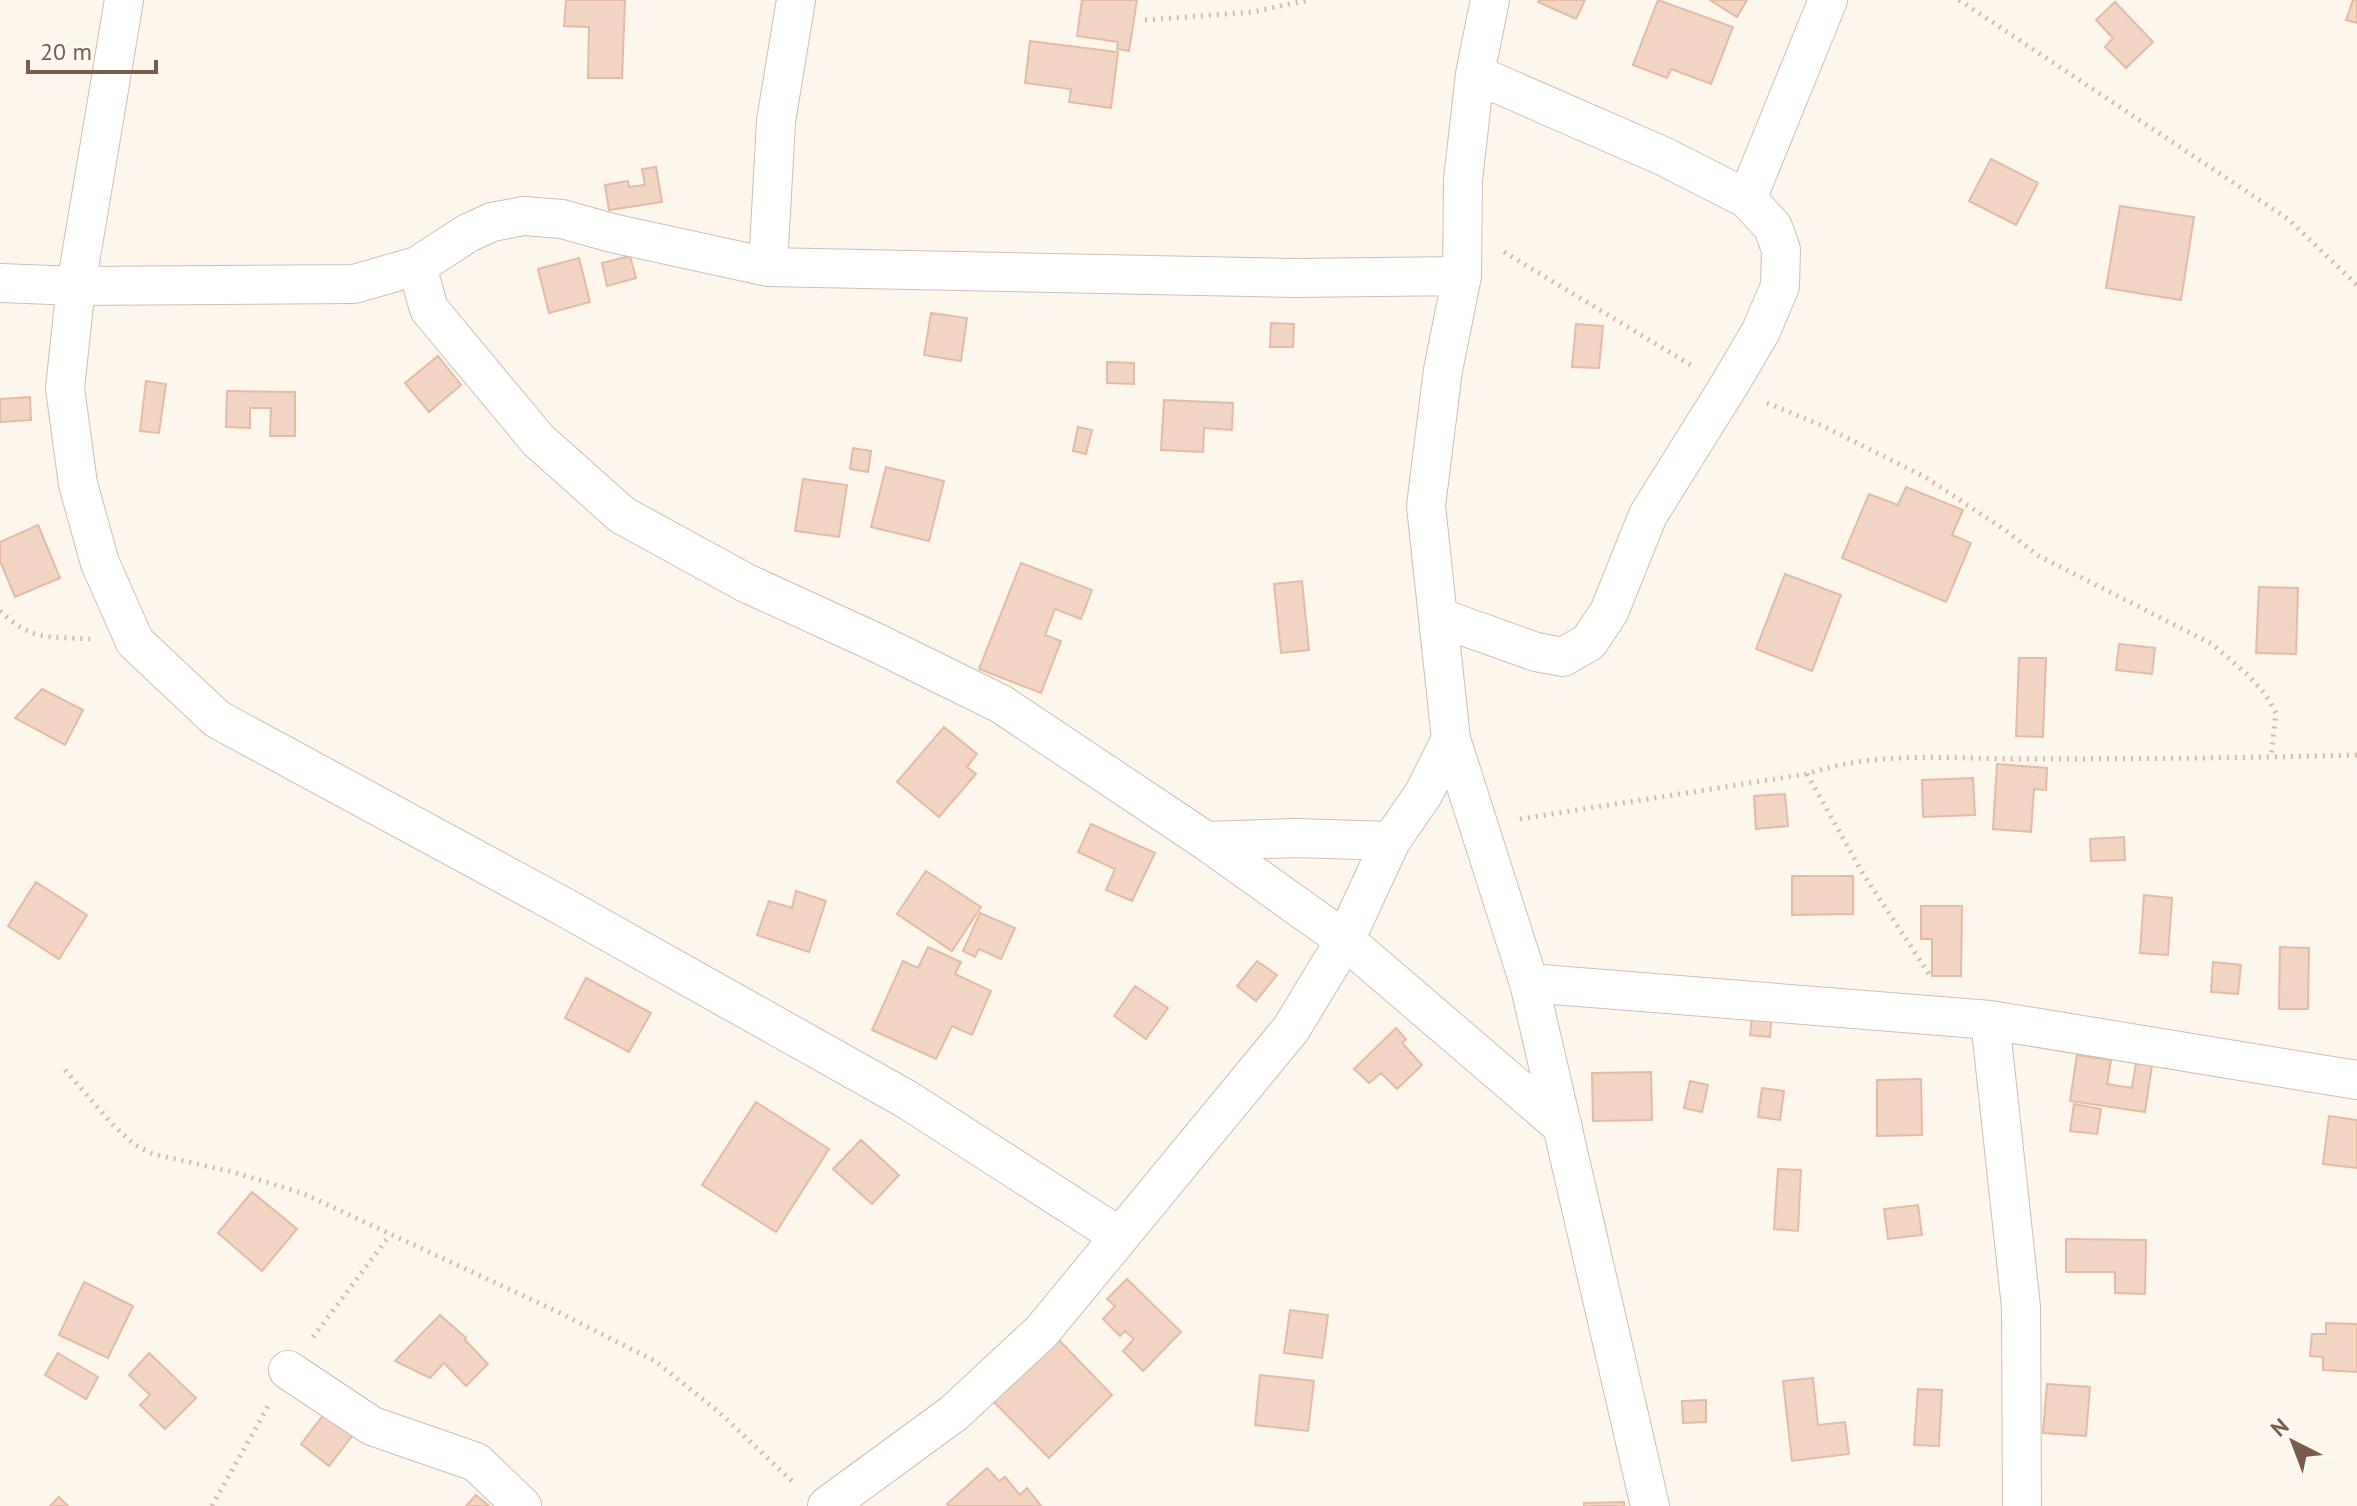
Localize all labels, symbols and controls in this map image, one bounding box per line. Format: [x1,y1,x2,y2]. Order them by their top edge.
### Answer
scale bar [28,24,156,74]
text: 20 m [40,36,92,67]
north arrow [2253,1402,2333,1482]
text: N [2265,1412,2294,1442]

